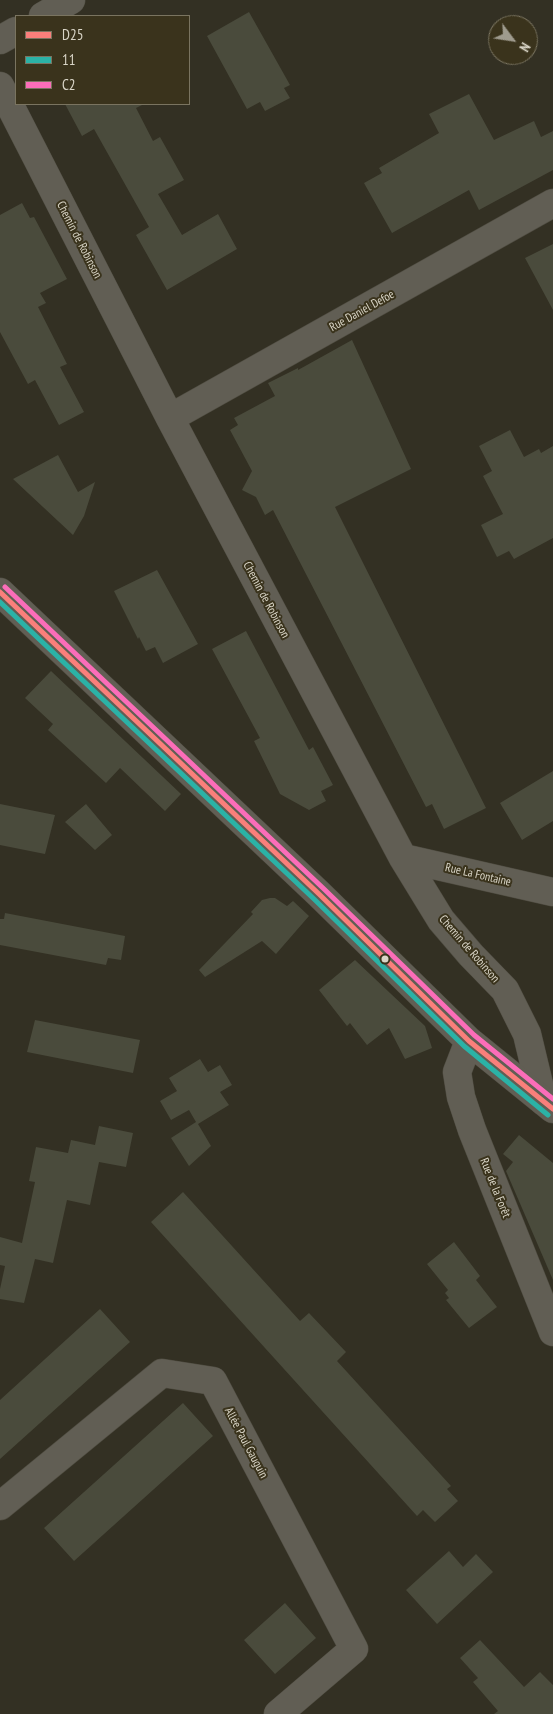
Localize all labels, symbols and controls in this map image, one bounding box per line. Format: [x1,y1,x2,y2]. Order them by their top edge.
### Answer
legend [15,15,190,105]
north arrow [488,15,538,65]
text: D25 [62,25,83,44]
text: N [515,39,535,55]
text: 11 [62,50,76,69]
text: C2 [62,75,76,94]
street label: Chemin de Robinson [53,199,105,281]
street label: Rue Daniel Defoe [327,287,397,335]
street label: Chemin de Robinson [240,559,292,641]
street label: Rue La Fontaine [444,860,512,890]
street label: Chemin de Robinson [436,912,502,986]
unlabelled marker [380,954,390,964]
street label: Rue de la Forêt [477,1156,513,1220]
street label: Allée Paul Gauguin [221,1405,271,1481]

